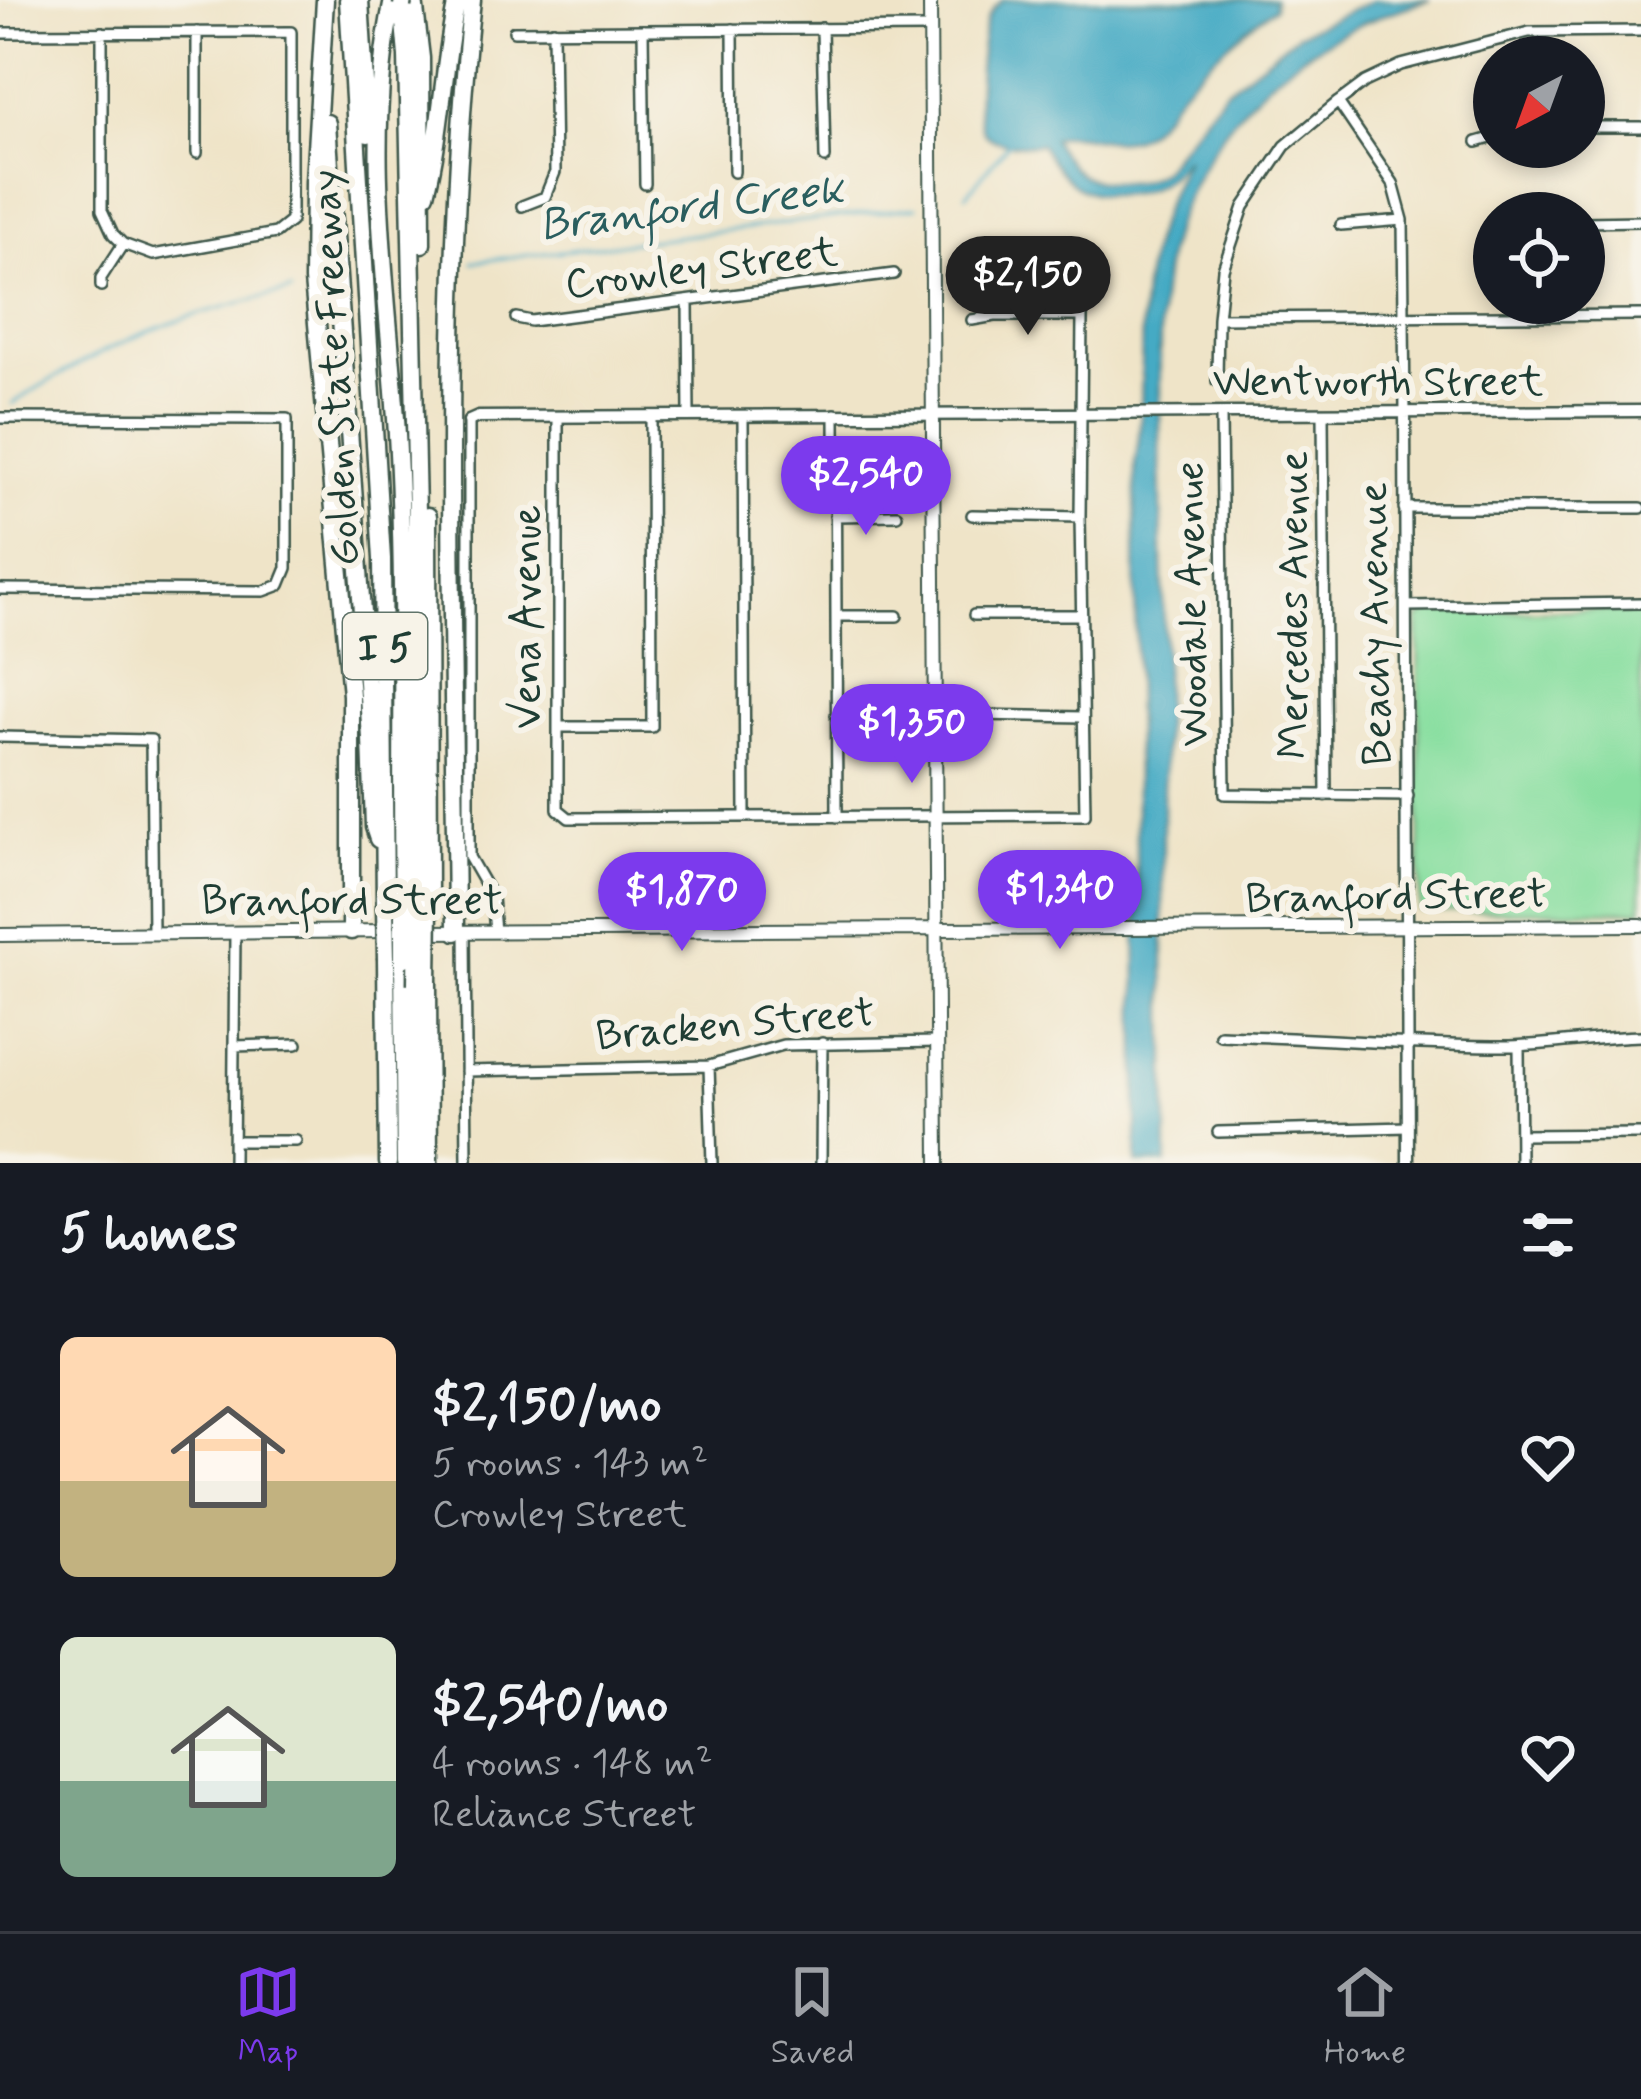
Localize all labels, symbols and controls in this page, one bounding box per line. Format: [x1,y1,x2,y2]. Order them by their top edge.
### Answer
north arrow [1473,36,1605,168]
map controls [1473,36,1605,324]
water label: Branford Creek [536,160,849,259]
street label: Golden State Freeway [299,168,374,568]
button: locate [1473,192,1605,324]
street label: Crowley Street [562,225,841,313]
pin: $2,150 [930,236,1126,338]
text: $2,150 [973,249,1083,300]
street label: Wentworth Street [1213,356,1544,411]
pin: $2,540 [768,436,964,538]
text: $2,540 [808,449,924,500]
street label: Mercedes Avenue [1268,451,1323,759]
street label: Woodale Avenue [1164,461,1223,747]
street label: Beachy Avenue [1347,482,1406,766]
street label: Vena Avenue [501,505,556,729]
road number: I 5 [343,613,427,679]
pin: $1,350 [814,684,1010,786]
text: $1,350 [858,697,966,748]
pin: $1,340 [962,850,1158,952]
pin: $1,870 [584,852,780,954]
text: $1,340 [1005,863,1115,914]
text: $1,870 [625,865,739,916]
street label: Branford Street [1245,867,1547,931]
street label: Branford Street [201,875,503,933]
street label: Bracken Street [594,986,877,1065]
text: 5 homes [60,1202,238,1268]
icon: filters [1515,1202,1581,1268]
text: $2,150/mo [432,1373,661,1439]
icon: home [156,1385,300,1529]
icon: heart [1515,1424,1581,1490]
text: 5 rooms · 143 m² [432,1439,708,1490]
text: Crowley Street [432,1490,687,1541]
text: $2,540/mo [432,1673,668,1739]
icon: home [156,1685,300,1829]
icon: heart [1515,1724,1581,1790]
text: 4 rooms · 148 m² [432,1739,713,1790]
text: Reliance Street [432,1790,696,1841]
tab: Map [235,1959,301,2075]
tab: Saved [771,1959,854,2075]
tab: Home [1324,1959,1406,2075]

